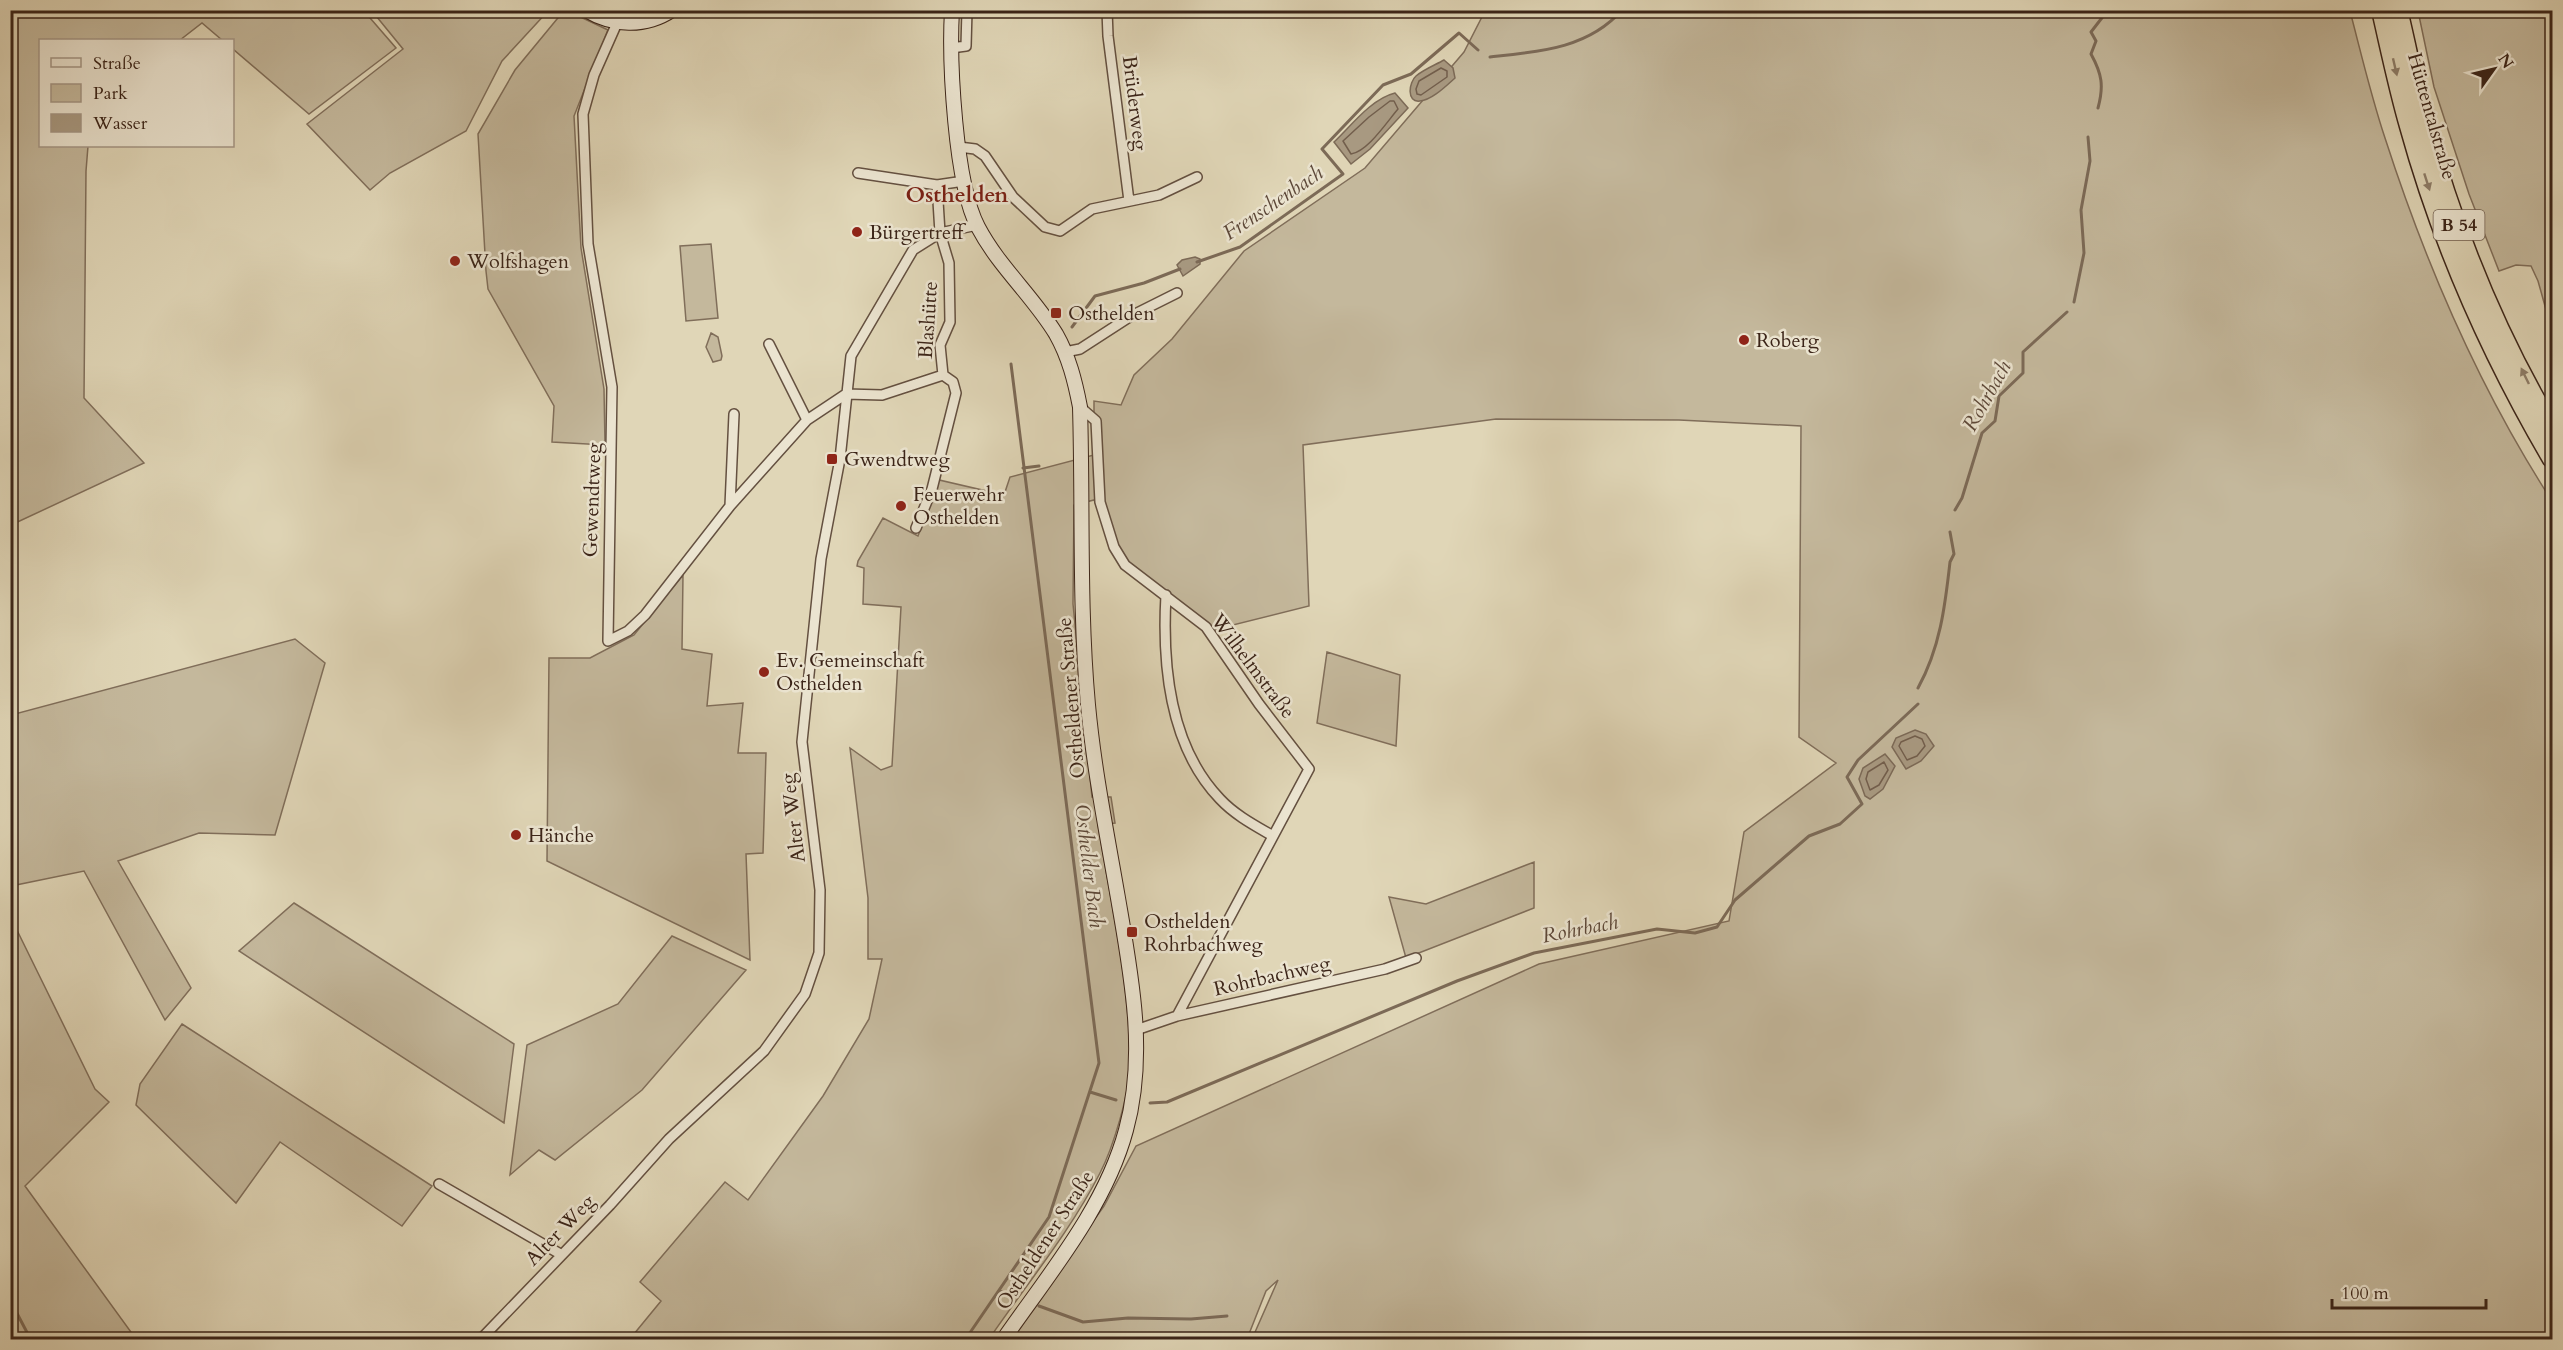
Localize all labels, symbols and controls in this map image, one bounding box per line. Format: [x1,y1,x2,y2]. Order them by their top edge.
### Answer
legend [39,39,234,147]
north arrow [2464,39,2524,99]
street label: Hüttentalstraße [2401,49,2463,183]
text: N [2493,49,2519,73]
text: Straße [93,51,141,76]
street label: Brüderweg [1116,54,1154,153]
one-way arrow [2390,58,2400,77]
text: Park [93,81,128,106]
text: Wasser [92,111,148,136]
water label: Frenschenbach [1217,159,1329,247]
one-way arrow [2423,173,2432,191]
district label: Osthelden [906,180,1008,210]
road number: B 54 [2434,210,2484,240]
place label: Bürgertreff [869,219,966,246]
marker: Bürgertreff [850,225,864,239]
place label: Wolfshagen [466,248,570,275]
marker: Wolfshagen [448,254,462,268]
street label: Blashütte [912,280,944,360]
place label: Osthelden [1068,300,1155,327]
marker: Osthelden [1049,306,1063,320]
place label: Roberg [1756,327,1820,354]
marker: Roberg [1737,333,1751,347]
water label: Rohrbach [1956,355,2018,437]
one-way arrow [2520,368,2529,385]
street label: Gewendtweg [577,441,608,558]
place label: Gwendtweg [844,446,950,473]
marker: Gwendtweg [825,452,839,466]
place label: Feuerwehr Osthelden [913,481,1005,531]
marker: Feuerwehr Osthelden [894,499,908,513]
street label: Wilhelmstraße [1204,607,1301,724]
street label: Ostheldener Straße [1051,616,1091,780]
place label: Ev. Gemeinschaft Osthelden [776,647,925,697]
marker: Ev. Gemeinschaft Osthelden [757,665,771,679]
street label: Alter Weg [774,771,812,864]
water label: Osthelder Bach [1067,802,1111,930]
place label: Hänche [528,822,594,849]
marker: Hänche [509,828,523,842]
water label: Rohrbach [1540,907,1620,951]
place label: Osthelden Rohrbachweg [1144,908,1264,958]
marker: Osthelden Rohrbachweg [1125,925,1139,939]
street label: Rohrbachweg [1211,949,1334,1003]
street label: Ostheldener Straße [990,1165,1100,1315]
street label: Alter Weg [519,1188,601,1272]
scale bar [2332,1272,2486,1310]
text: 100 m [2341,1281,2389,1306]

